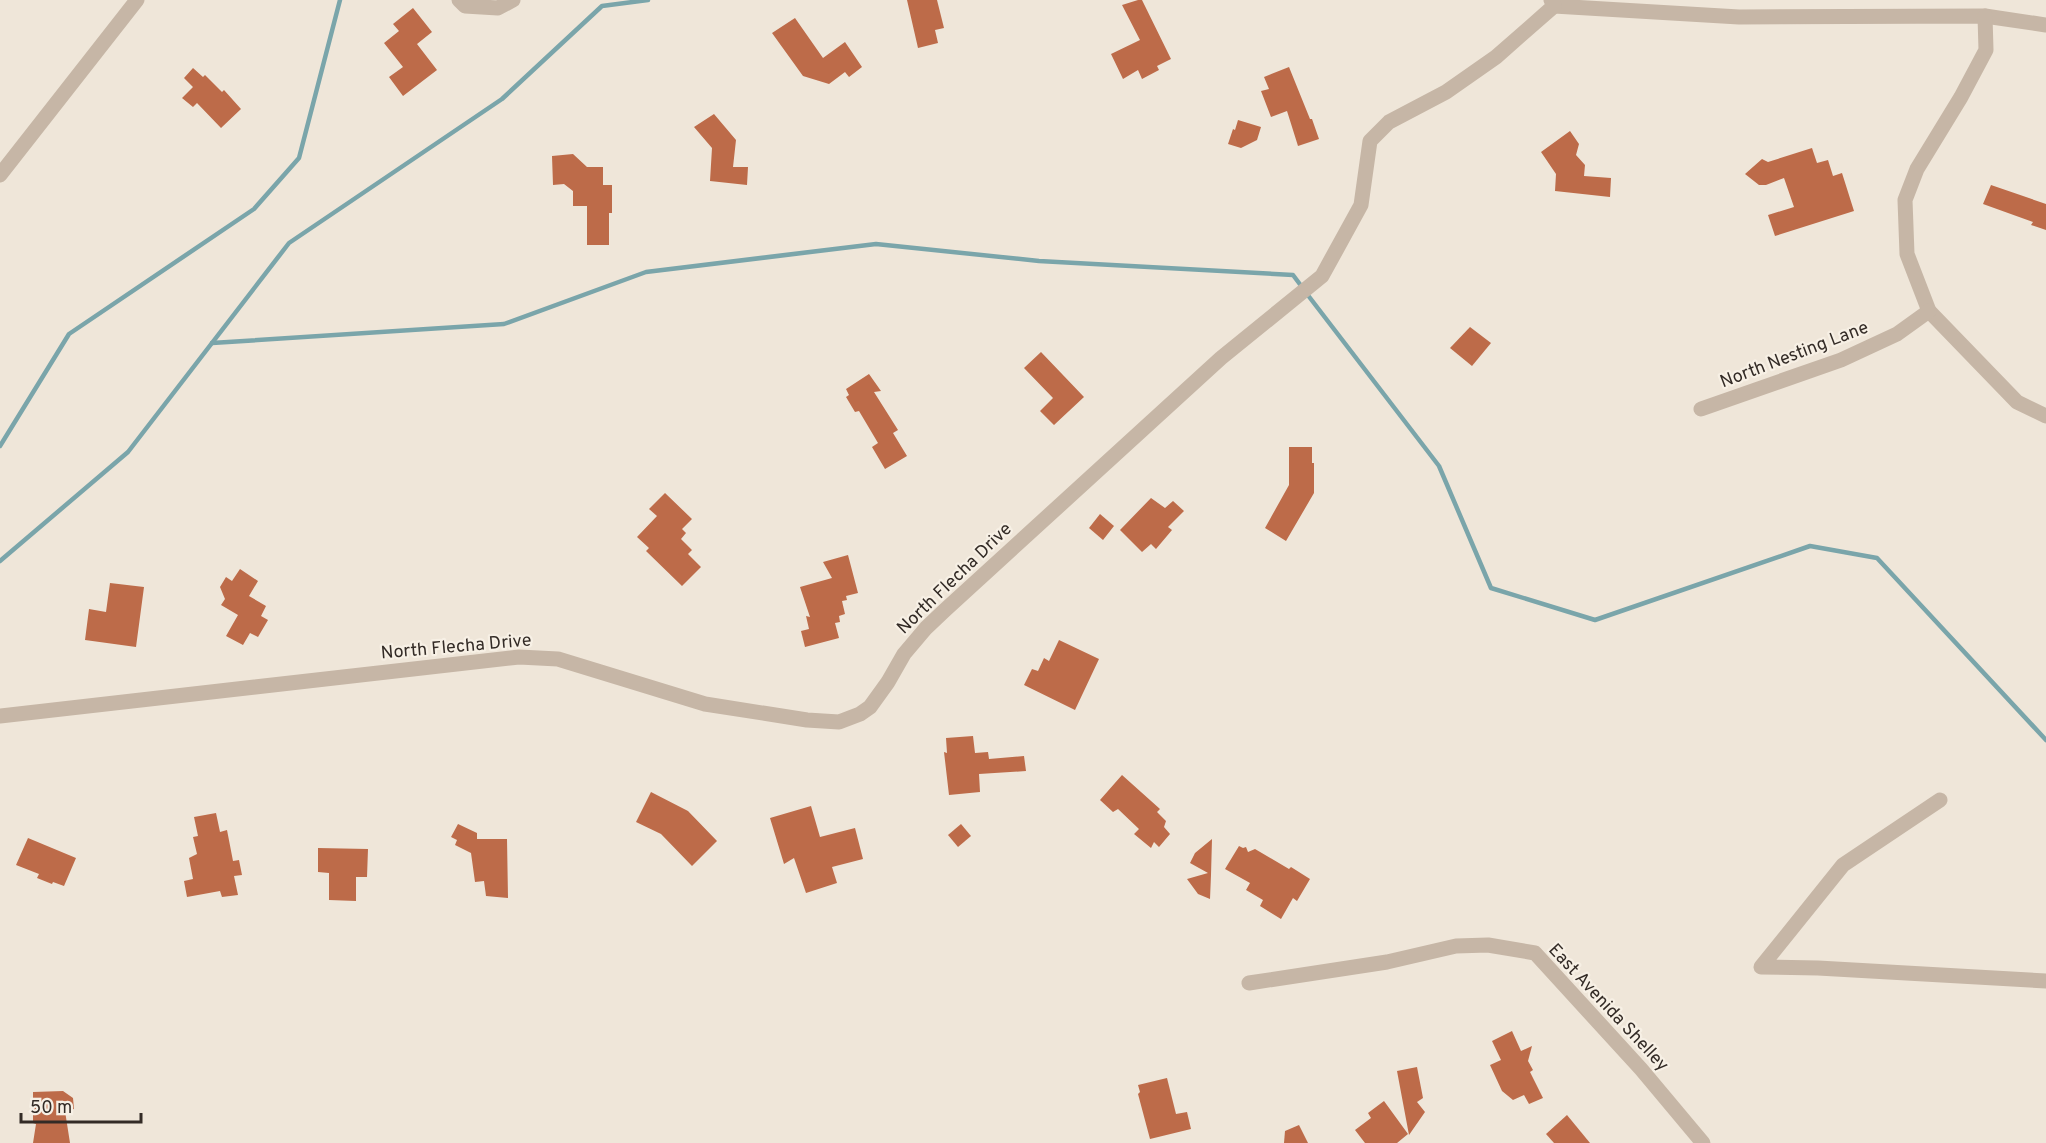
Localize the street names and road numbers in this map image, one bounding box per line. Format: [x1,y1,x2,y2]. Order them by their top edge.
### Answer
street label: North Nesting Lane [1717,317,1872,394]
street label: North Flecha Drive [893,518,1017,640]
street label: North Flecha Drive [380,629,532,666]
street label: East Avenida Shelley [1543,939,1673,1077]

